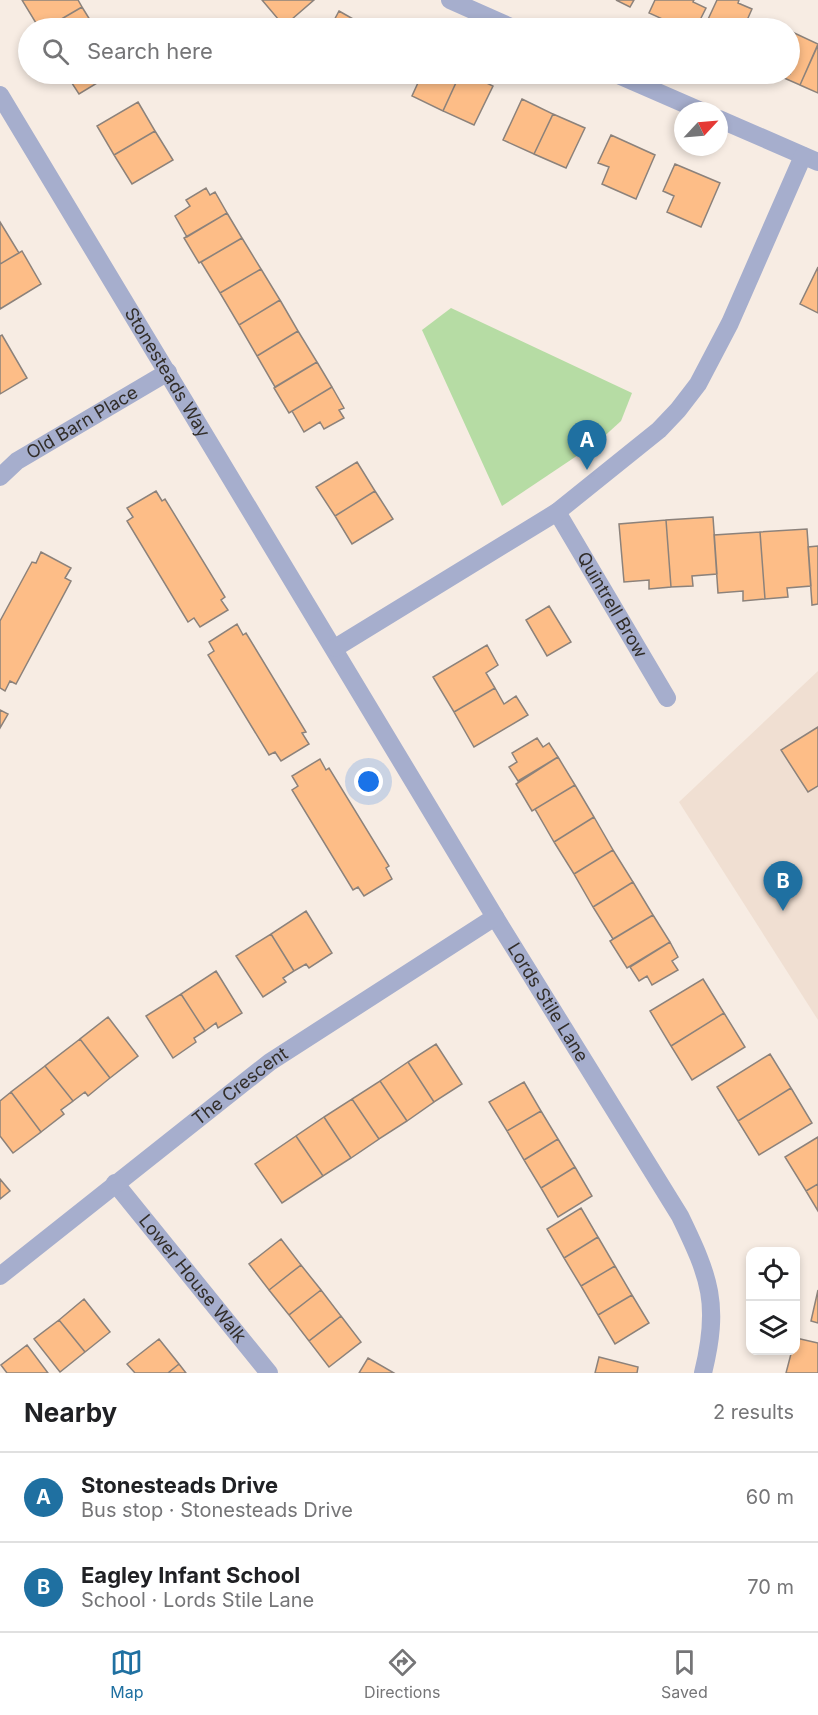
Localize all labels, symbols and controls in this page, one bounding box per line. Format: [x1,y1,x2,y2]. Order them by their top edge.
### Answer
search box [18,18,800,84]
icon: search [39,35,72,68]
text: Search here [87,38,213,64]
north arrow [674,102,728,156]
street label: Stonesteads Way [120,304,215,441]
street label: Old Barn Place [22,381,141,463]
pin: A [568,420,606,470]
street label: Quintrell Brow [573,548,652,662]
your location [354,767,383,796]
pin: B [764,862,802,911]
street label: Lords Stile Lane [504,939,593,1066]
street label: The Crescent [188,1042,291,1129]
street label: Lower House Walk [135,1210,251,1347]
map controls [746,1247,800,1355]
button: locate [746,1247,800,1301]
button: layers [746,1301,800,1355]
text: Nearby [24,1397,117,1428]
text: 2 results [713,1400,794,1424]
text: Stonesteads Drive [81,1472,278,1498]
text: A [36,1485,51,1509]
text: 60 m [746,1485,794,1509]
text: Bus stop · Stonesteads Drive [81,1498,353,1522]
text: Eagley Infant School [81,1562,300,1588]
text: B [37,1575,50,1599]
text: 70 m [747,1575,794,1599]
text: School · Lords Stile Lane [81,1588,314,1612]
tab: Map [110,1646,144,1702]
tab: Directions [364,1646,440,1702]
tab: Saved [661,1646,708,1702]

